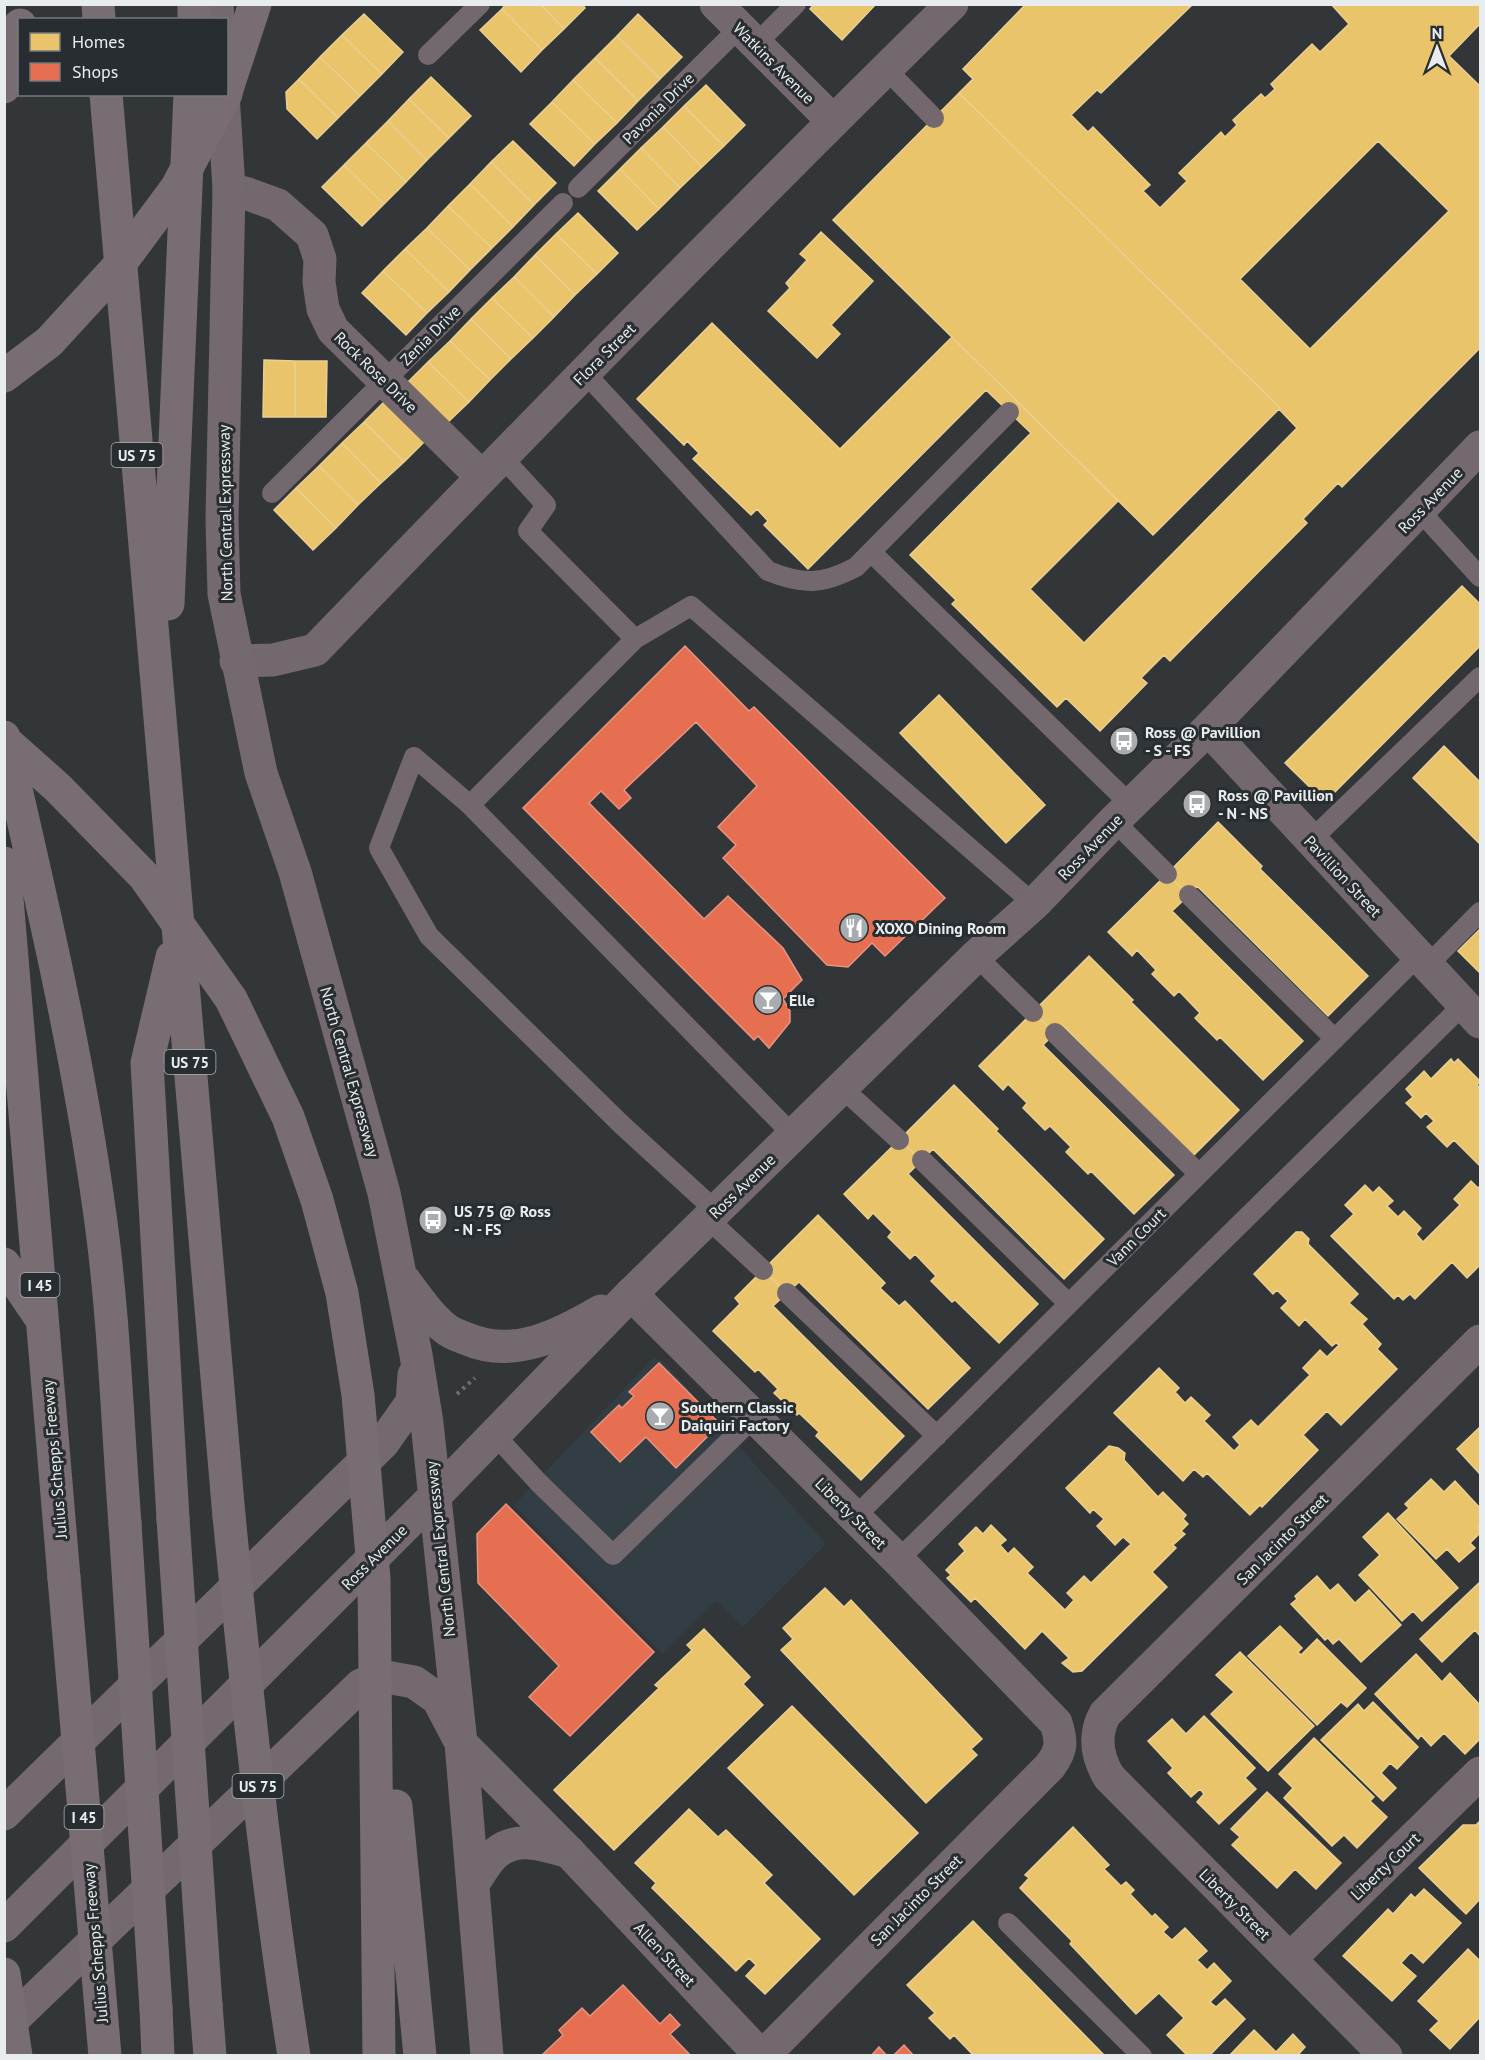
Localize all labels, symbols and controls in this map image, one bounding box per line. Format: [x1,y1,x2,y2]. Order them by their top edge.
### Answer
legend [18,18,228,96]
street label: Watkins Avenue [729,18,819,108]
north arrow [1407,18,1467,78]
text: N [1432,23,1442,43]
text: Homes [72,30,125,53]
text: Shops [72,60,118,83]
street label: Pavonia Drive [618,68,698,148]
street label: Zenia Drive [396,301,464,369]
street label: Flora Street [569,318,640,389]
street label: Rock Rose Drive [330,327,422,417]
street label: North Central Expressway [213,424,237,601]
road number: US 75 [112,443,162,467]
street label: Ross Avenue [1393,463,1467,537]
place label: Ross @ Pavillion - S - FS [1145,722,1261,760]
bus stop icon: Ross @ Pavillion - S - FS [1108,725,1140,757]
place label: Ross @ Pavillion - N - NS [1218,785,1334,823]
bus stop icon: Ross @ Pavillion - N - NS [1181,788,1213,820]
street label: Ross Avenue [1053,810,1127,884]
street label: Pavillion Street [1300,831,1386,921]
restaurant icon: XOXO Dining Room [838,912,870,944]
place label: XOXO Dining Room [875,918,1006,938]
street label: North Central Expressway [316,984,384,1160]
bar icon: Elle [752,984,784,1016]
place label: Elle [789,990,815,1010]
road number: US 75 [164,1050,216,1074]
street label: Ross Avenue [705,1149,779,1223]
place label: US 75 @ Ross - N - FS [454,1201,551,1239]
street label: Vann Court [1102,1203,1170,1271]
bus stop icon: US 75 @ Ross - N - FS [417,1204,449,1236]
road number: I 45 [20,1273,60,1297]
street label: Julius Schepps Freeway [37,1378,71,1540]
place label: Southern Classic Daiquiri Factory [681,1397,794,1435]
bar icon: Southern Classic Daiquiri Factory [644,1400,676,1432]
street label: North Central Expressway [421,1460,459,1638]
street label: Liberty Street [811,1473,891,1553]
street label: San Jacinto Street [1232,1489,1332,1589]
street label: Ross Avenue [337,1520,411,1594]
road number: US 75 [232,1774,284,1798]
road number: I 45 [64,1805,104,1829]
street label: Liberty Court [1346,1828,1424,1904]
street label: San Jacinto Street [866,1850,966,1950]
street label: Julius Schepps Freeway [78,1862,112,2024]
street label: Liberty Street [1195,1864,1275,1944]
street label: Allen Street [630,1918,700,1991]

